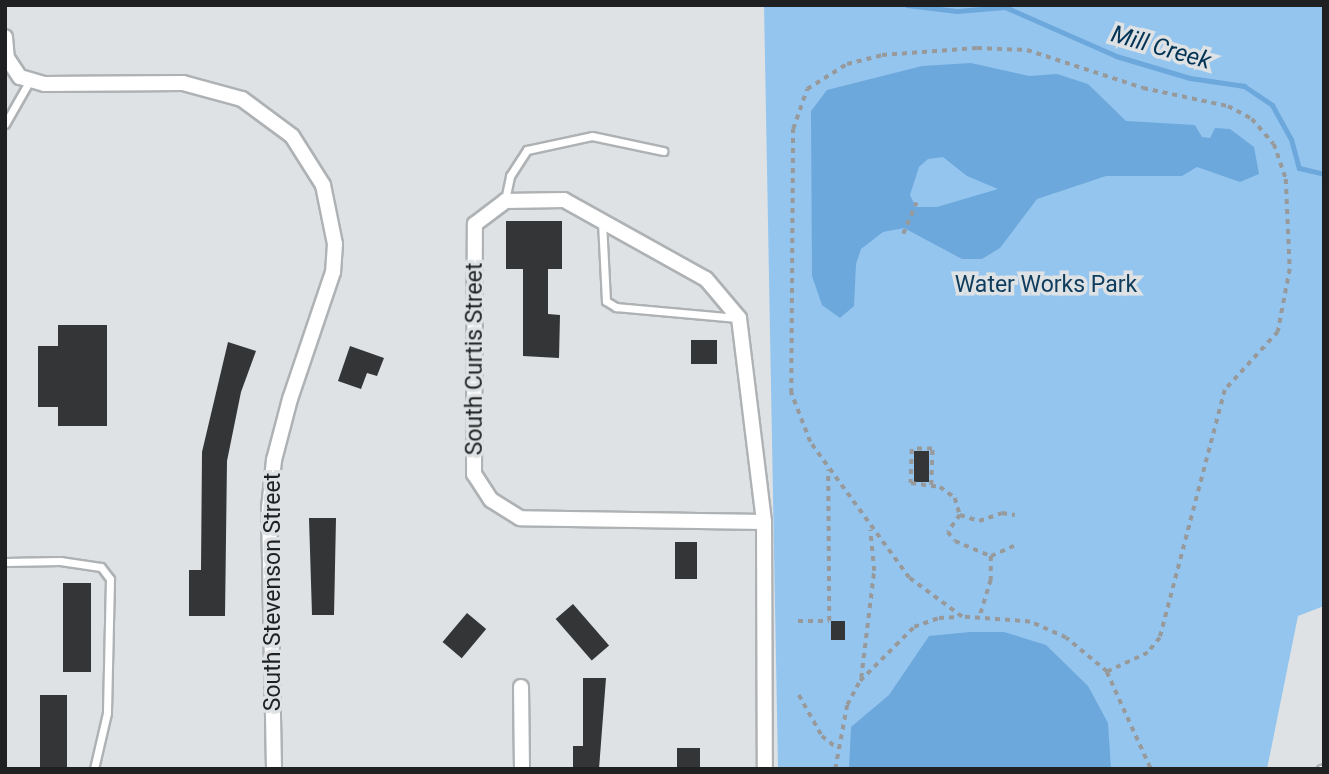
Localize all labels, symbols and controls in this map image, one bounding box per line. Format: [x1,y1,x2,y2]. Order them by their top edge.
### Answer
water label: Mill Creek [1108,20,1214,76]
street label: South Curtis Street [461,263,489,455]
park label: Water Works Park [955,271,1137,299]
street label: South Stevenson Street [259,473,287,711]

